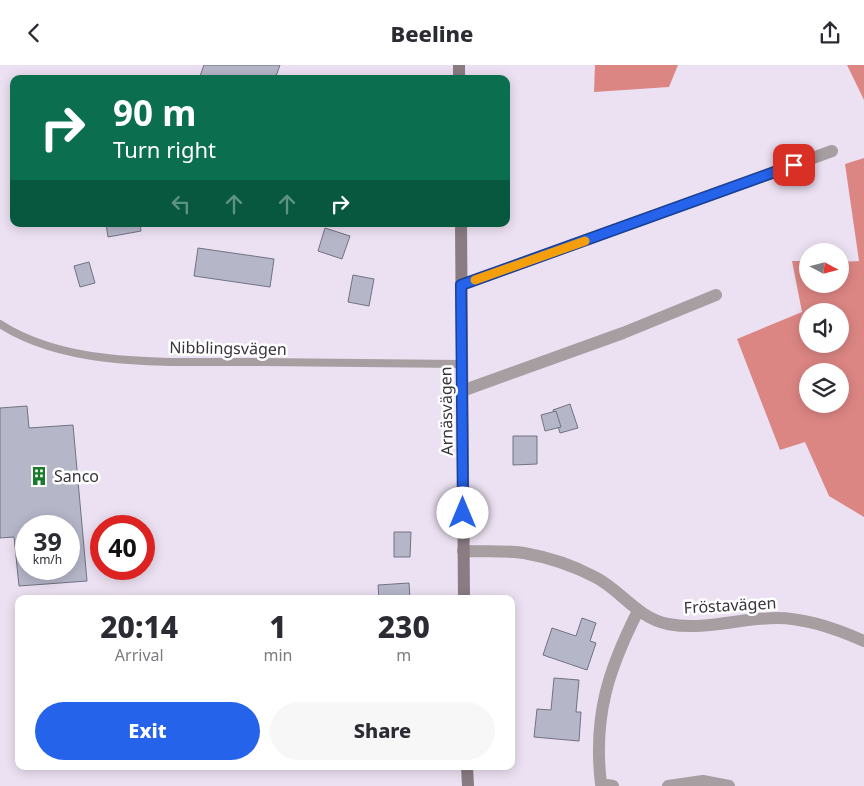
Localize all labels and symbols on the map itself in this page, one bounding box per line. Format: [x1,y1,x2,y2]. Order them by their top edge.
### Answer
pin [773,144,815,186]
north arrow [799,243,849,293]
street label: Nibblingsvägen [169,336,287,360]
street label: Arnäsvägen [434,366,458,456]
building icon: Sanco [28,465,50,487]
place label: Sanco [54,465,99,487]
position arrow [436,486,488,538]
speed limit sign: 40 [90,515,155,580]
street label: Fröstavägen [683,592,777,618]

